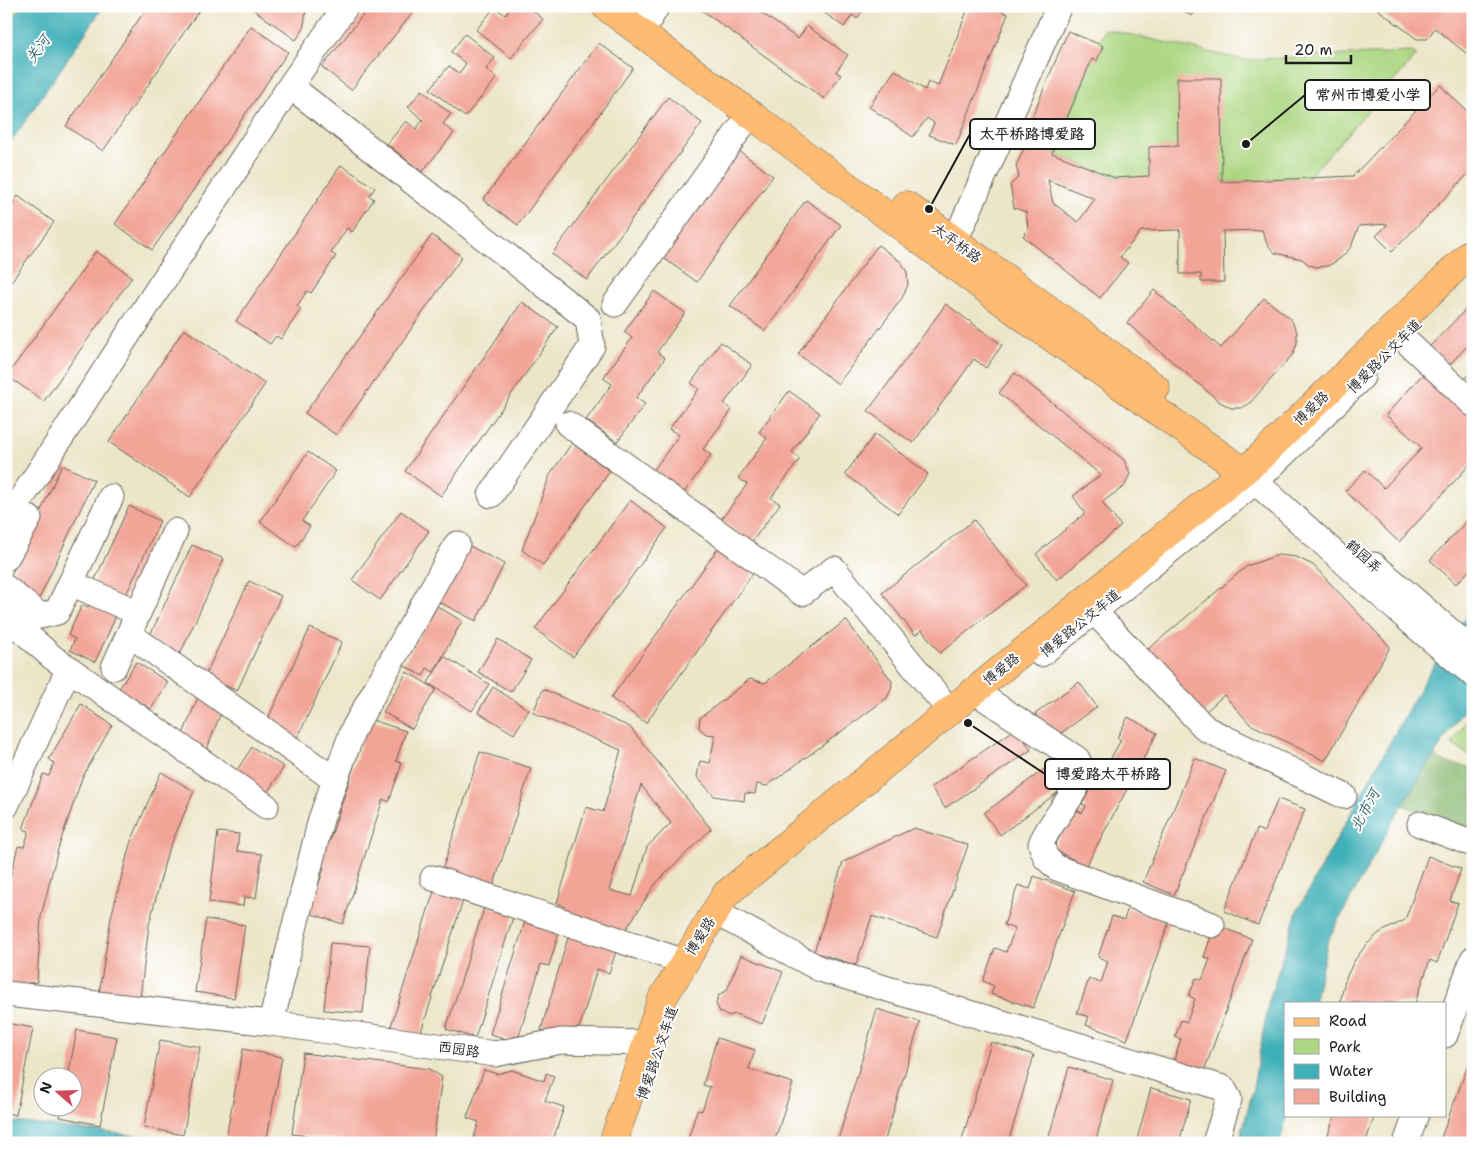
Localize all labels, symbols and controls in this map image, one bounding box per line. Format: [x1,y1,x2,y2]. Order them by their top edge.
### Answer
water label: 关河 [21,29,57,67]
scale bar [1286,32,1352,64]
text: 20 m [1294,40,1333,60]
callout: 常州市博爱小学 [1305,80,1430,110]
text: 常州市博爱小学 [1315,85,1421,105]
callout: 太平桥路博爱路 [970,119,1095,149]
text: 太平桥路博爱路 [979,124,1085,144]
street label: 太平桥路 [929,219,985,267]
street label: 博爱路公交车道 [1343,315,1425,397]
street label: 博爱路 [1290,387,1332,429]
street label: 鹤园弄 [1342,535,1386,577]
street label: 博爱路公交车道 [1036,585,1124,661]
street label: 博爱路 [979,649,1023,689]
callout: 博爱路太平桥路 [1045,759,1170,789]
text: 博爱路太平桥路 [1055,764,1161,784]
water label: 北市河 [1346,783,1386,835]
street label: 博爱路 [681,913,719,959]
legend [1284,1002,1446,1116]
street label: 博爱路公交车道 [633,1004,681,1102]
text: Road [1329,1011,1367,1031]
street label: 西园路 [437,1037,481,1061]
text: Park [1329,1037,1361,1057]
text: Water [1329,1061,1373,1081]
north arrow [32,1066,82,1116]
text: N [35,1079,56,1096]
text: Building [1329,1087,1386,1107]

